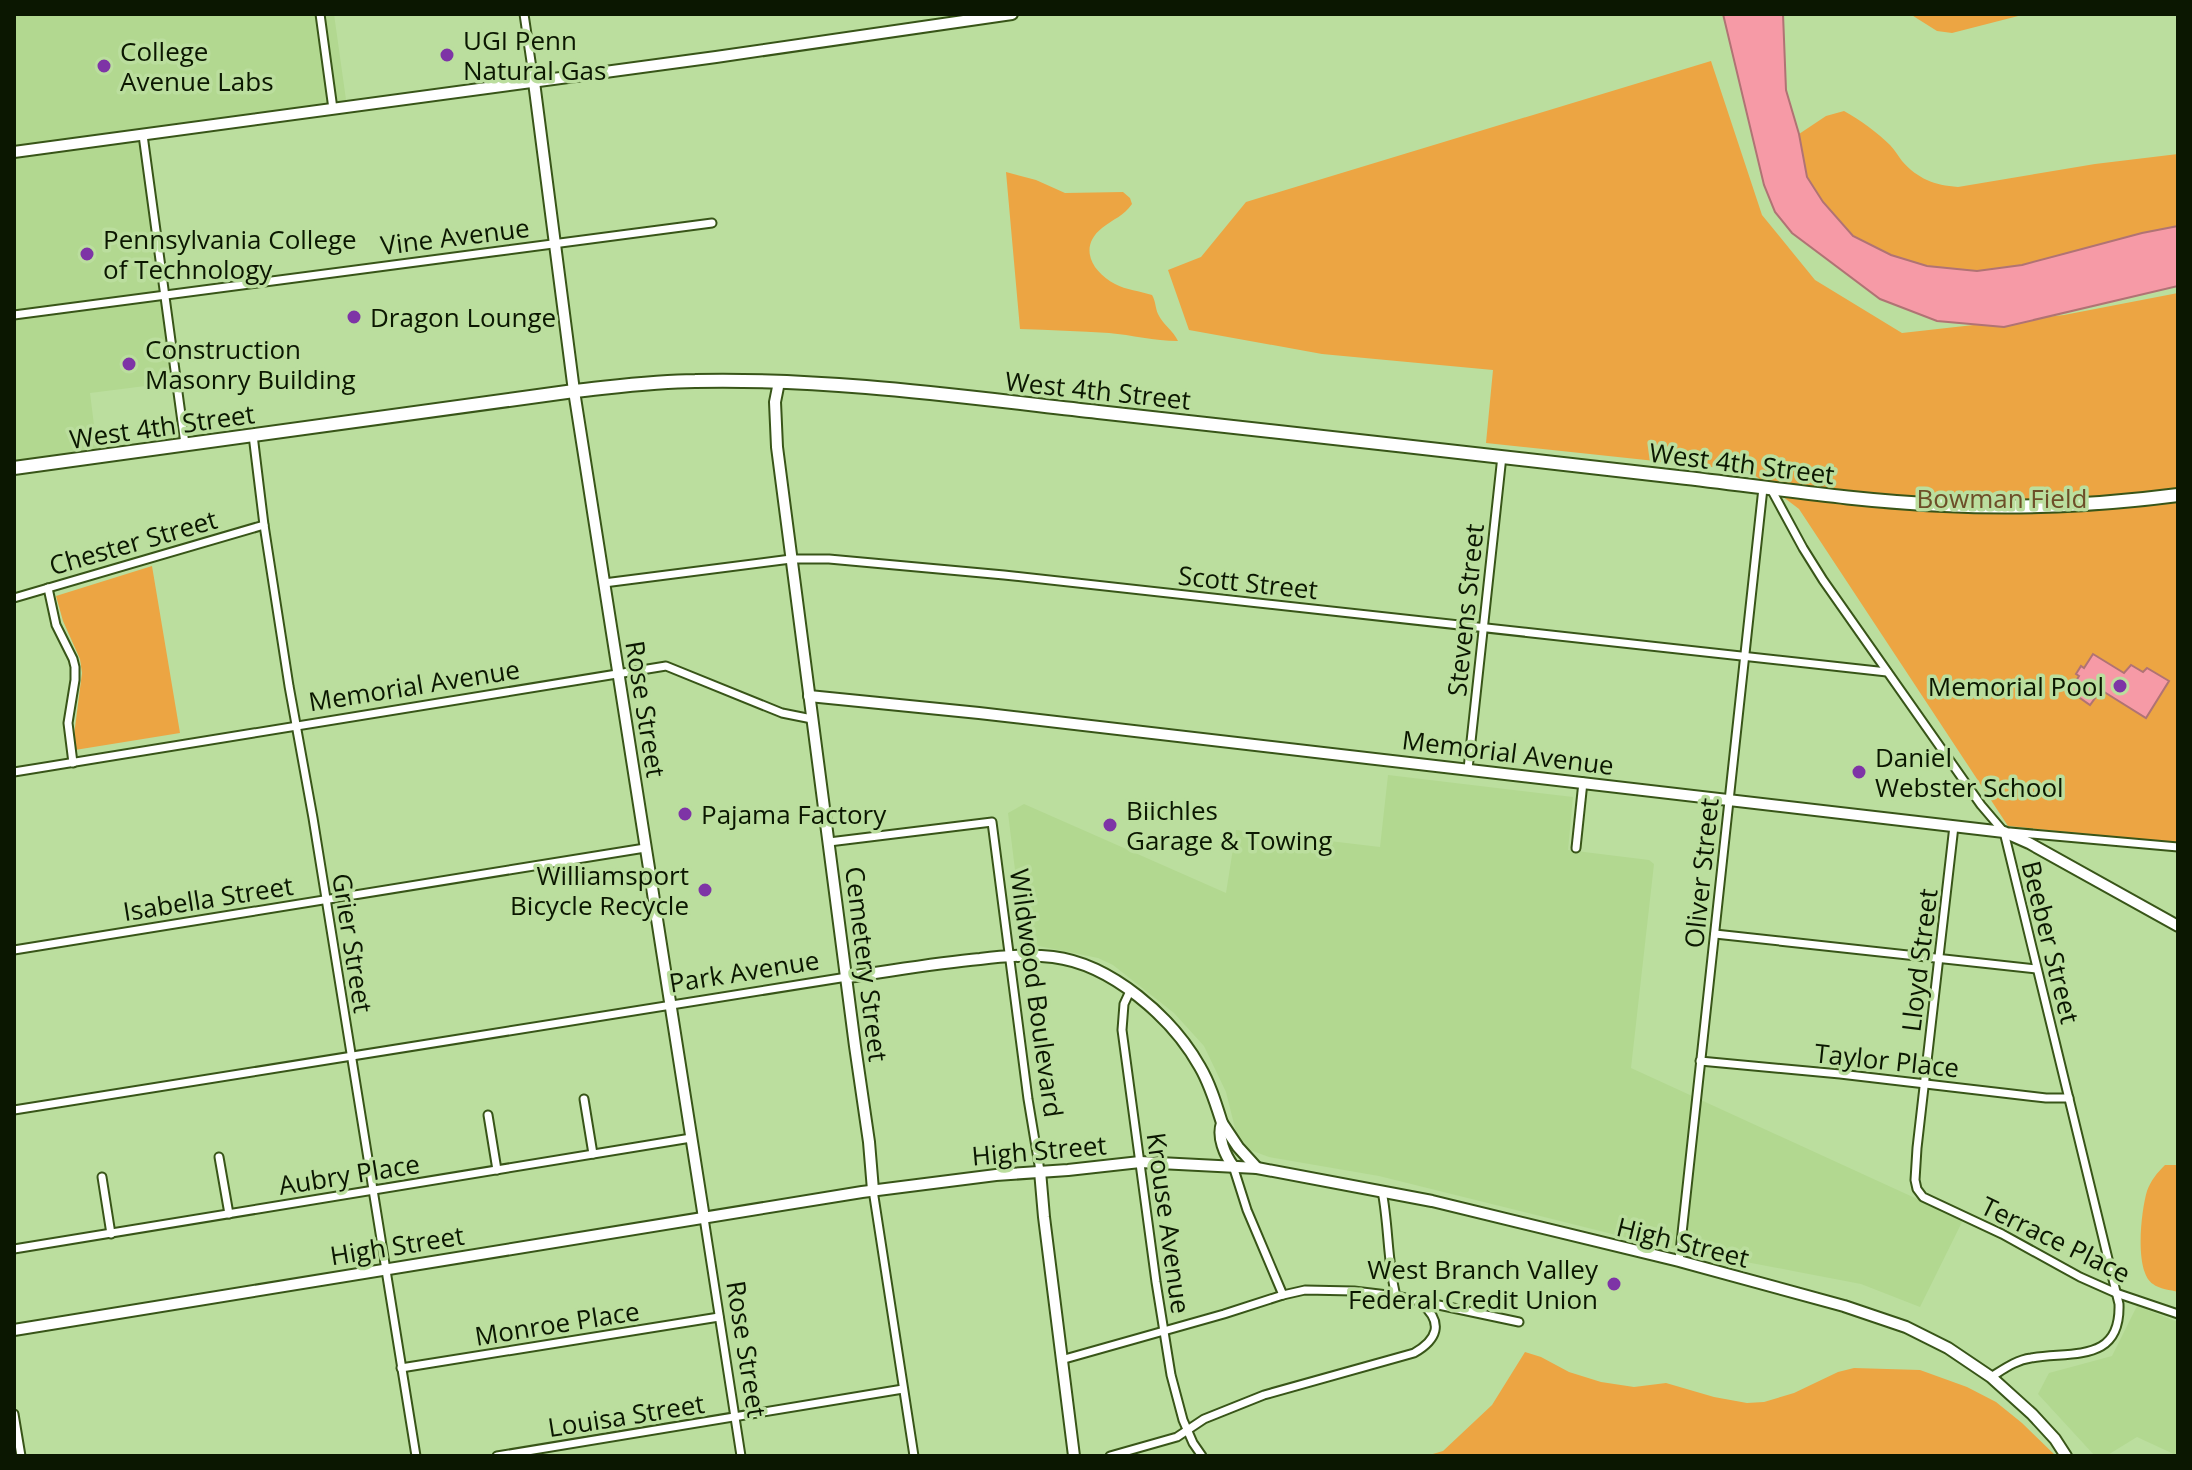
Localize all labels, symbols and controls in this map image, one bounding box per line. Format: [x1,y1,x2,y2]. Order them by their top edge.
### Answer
place label: UGI Penn Natural Gas [463,22,606,88]
place label: College Avenue Labs [120,33,274,99]
marker: UGI Penn Natural Gas [438,46,456,64]
marker: College Avenue Labs [95,57,113,75]
street label: Vine Avenue [378,209,532,263]
place label: Pennsylvania College of Technology [103,221,357,287]
marker: Pennsylvania College of Technology [78,245,96,263]
place label: Dragon Lounge [370,299,556,335]
marker: Dragon Lounge [345,308,363,326]
place label: Construction Masonry Building [145,331,356,397]
marker: Construction Masonry Building [120,355,138,373]
street label: West 4th Street [1003,362,1193,418]
street label: West 4th Street [67,395,257,457]
street label: West 4th Street [1647,434,1837,492]
park label: Bowman Field [1917,480,2087,516]
street label: Chester Street [45,501,221,583]
street label: Stevens Street [1438,522,1492,698]
street label: Scott Street [1176,557,1320,607]
street label: Rose Street [617,638,675,780]
street label: Memorial Avenue [306,651,522,719]
place label: Memorial Pool [1928,668,2104,704]
marker: Memorial Pool [2111,677,2129,695]
street label: Memorial Avenue [1400,721,1616,783]
place label: Daniel Webster School [1875,739,2064,805]
marker: Daniel Webster School [1850,763,1868,781]
place label: Biichles Garage & Towing [1126,792,1332,858]
place label: Pajama Factory [701,796,887,832]
street label: Oliver Street [1675,796,1727,950]
marker: Pajama Factory [676,805,694,823]
marker: Biichles Garage & Towing [1101,816,1119,834]
place label: Williamsport Bicycle Recycle [510,857,689,923]
street label: Beeber Street [2013,857,2089,1027]
street label: Cemetery Street [837,864,897,1064]
street label: Wildwood Boulevard [1002,866,1072,1120]
street label: Isabella Street [120,867,296,929]
street label: Grier Street [324,871,382,1015]
marker: Williamsport Bicycle Recycle [696,881,714,899]
street label: Lloyd Street [1892,886,1946,1034]
street label: Park Avenue [666,941,822,1001]
street label: Taylor Place [1813,1035,1961,1085]
street label: High Street [970,1126,1108,1174]
street label: Krouse Avenue [1138,1130,1200,1316]
street label: Aubry Place [276,1145,422,1203]
street label: Terrace Place [1975,1187,2137,1291]
street label: High Street [1613,1208,1753,1276]
street label: High Street [327,1217,467,1273]
place label: West Branch Valley Federal Credit Union [1348,1251,1599,1317]
marker: West Branch Valley Federal Credit Union [1605,1275,1623,1293]
street label: Rose Street [718,1278,776,1420]
street label: Monroe Place [472,1292,642,1354]
street label: Louisa Street [545,1385,707,1445]

